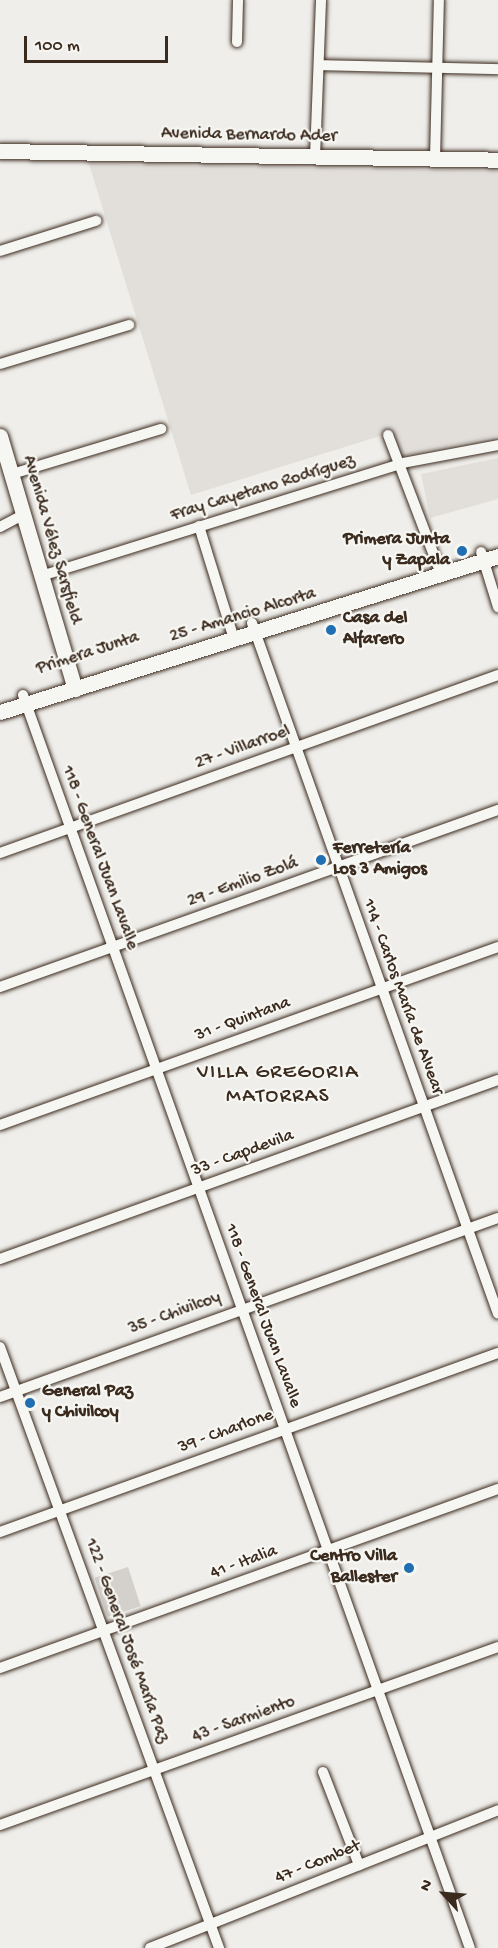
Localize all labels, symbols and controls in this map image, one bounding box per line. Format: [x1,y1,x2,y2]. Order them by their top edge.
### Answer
scale bar [27,24,171,62]
text: 100 m [35,36,80,57]
street label: Avenida Bernardo Ader [161,124,337,148]
street label: Fray Cayetano Rodríguez [168,451,358,527]
street label: Avenida Vélez Sarsfield [17,453,85,627]
place label: Primera Junta y Zapala [343,530,450,572]
marker: Primera Junta y Zapala [455,544,469,558]
street label: 25 - Amancio Alcorta [167,583,319,649]
place label: Casa del Alfarero [343,609,407,652]
marker: Casa del Alfarero [324,623,338,637]
street label: Primera Junta [34,627,142,681]
street label: 27 - Villarroel [193,721,293,775]
street label: 118 - General Juan Lavalle [56,763,142,953]
place label: Ferretería Los 3 Amigos [333,839,427,882]
street label: 29 - Emilio Zolá [185,853,301,913]
marker: Ferretería Los 3 Amigos [314,853,328,867]
street label: 114 - Carlos María de Alvear [356,896,448,1098]
street label: 31 - Quintana [192,993,294,1047]
district label: VILLA GREGORIA MATORRAS [197,1061,359,1111]
street label: 33 - Capdevila [189,1126,297,1182]
street label: 118 - General Juan Lavalle [219,1221,305,1411]
street label: 35 - Chivilcoy [126,1287,224,1341]
place label: General Paz y Chivilcoy [42,1382,133,1424]
marker: General Paz y Chivilcoy [23,1396,37,1410]
street label: 39 - Charlone [176,1405,276,1459]
street label: 122 - General José María Paz [79,1536,173,1746]
street label: 41 - Italia [208,1541,280,1585]
place label: Centro Villa Ballester [310,1547,397,1590]
marker: Centro Villa Ballester [402,1561,416,1575]
street label: 43 - Sarmiento [190,1691,298,1749]
street label: 47 - Combet [272,1836,364,1890]
north arrow [414,1864,474,1924]
text: N [417,1877,438,1895]

